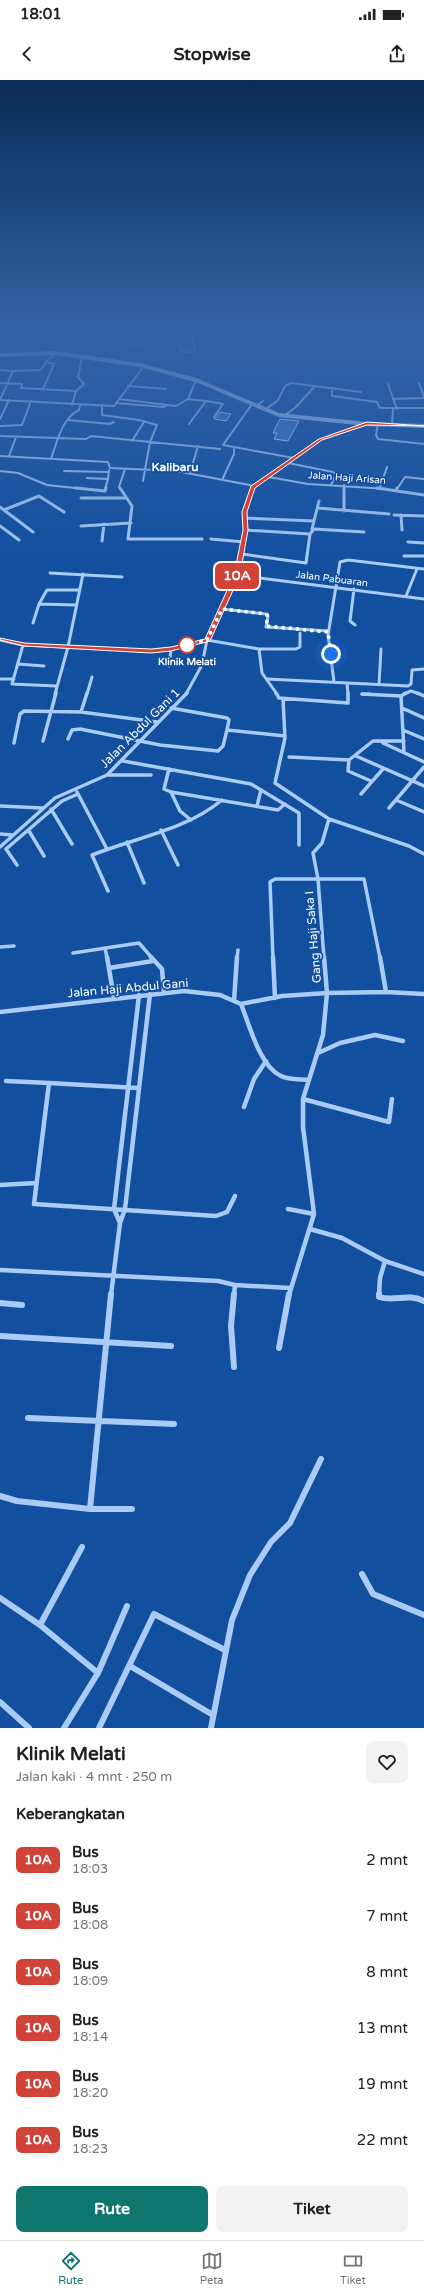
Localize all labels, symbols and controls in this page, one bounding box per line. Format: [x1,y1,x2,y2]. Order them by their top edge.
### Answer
text: 18:01 [20,5,62,23]
icon: back [16,43,38,65]
text: Stopwise [173,43,251,65]
icon: share [386,43,408,65]
district label: Kalibaru [152,460,198,474]
street label: Jalan Haji Arisan [308,469,386,487]
line badge: 10A [214,563,260,589]
text: 10A [223,567,251,584]
street label: Jalan Pabuaran [295,569,369,589]
marker: Klinik Melati [178,636,196,654]
your location [321,644,341,664]
place label: Klinik Melati [158,656,216,668]
street label: Jalan Abdul Gani 1 [97,685,183,771]
street label: Gang Haji Saka I [302,890,324,984]
street label: Jalan Haji Abdul Gani [67,976,189,1000]
button: heart [366,1741,408,1783]
text: Klinik Melati [16,1743,126,1765]
text: Jalan kaki · 4 mnt · 250 m [16,1769,172,1785]
text: Keberangkatan [16,1805,125,1823]
text: Bus [72,1843,99,1861]
text: 10A [24,1851,52,1868]
text: 2 mnt [366,1851,408,1869]
text: 18:03 [72,1861,108,1877]
text: Bus [72,1899,99,1917]
text: 10A [24,1907,52,1924]
text: 7 mnt [366,1907,408,1925]
text: 18:08 [72,1917,108,1933]
text: Bus [72,1955,99,1973]
text: 10A [24,1963,52,1980]
text: 8 mnt [366,1963,408,1981]
text: 18:09 [72,1973,108,1989]
text: Bus [72,2011,99,2029]
text: 10A [24,2019,52,2036]
text: 13 mnt [357,2019,408,2037]
text: 18:14 [72,2029,108,2045]
text: Bus [72,2067,99,2085]
text: 10A [24,2075,52,2092]
text: 19 mnt [357,2075,408,2093]
text: 18:20 [72,2085,108,2101]
text: Bus [72,2123,99,2141]
text: 10A [24,2131,52,2148]
text: 22 mnt [357,2131,408,2149]
text: 18:23 [72,2141,108,2157]
button: Rute [16,2186,208,2232]
button: Tiket [216,2186,408,2232]
tab: Rute [58,2250,83,2287]
tab: Peta [200,2250,224,2287]
tab: Tiket [340,2250,366,2287]

